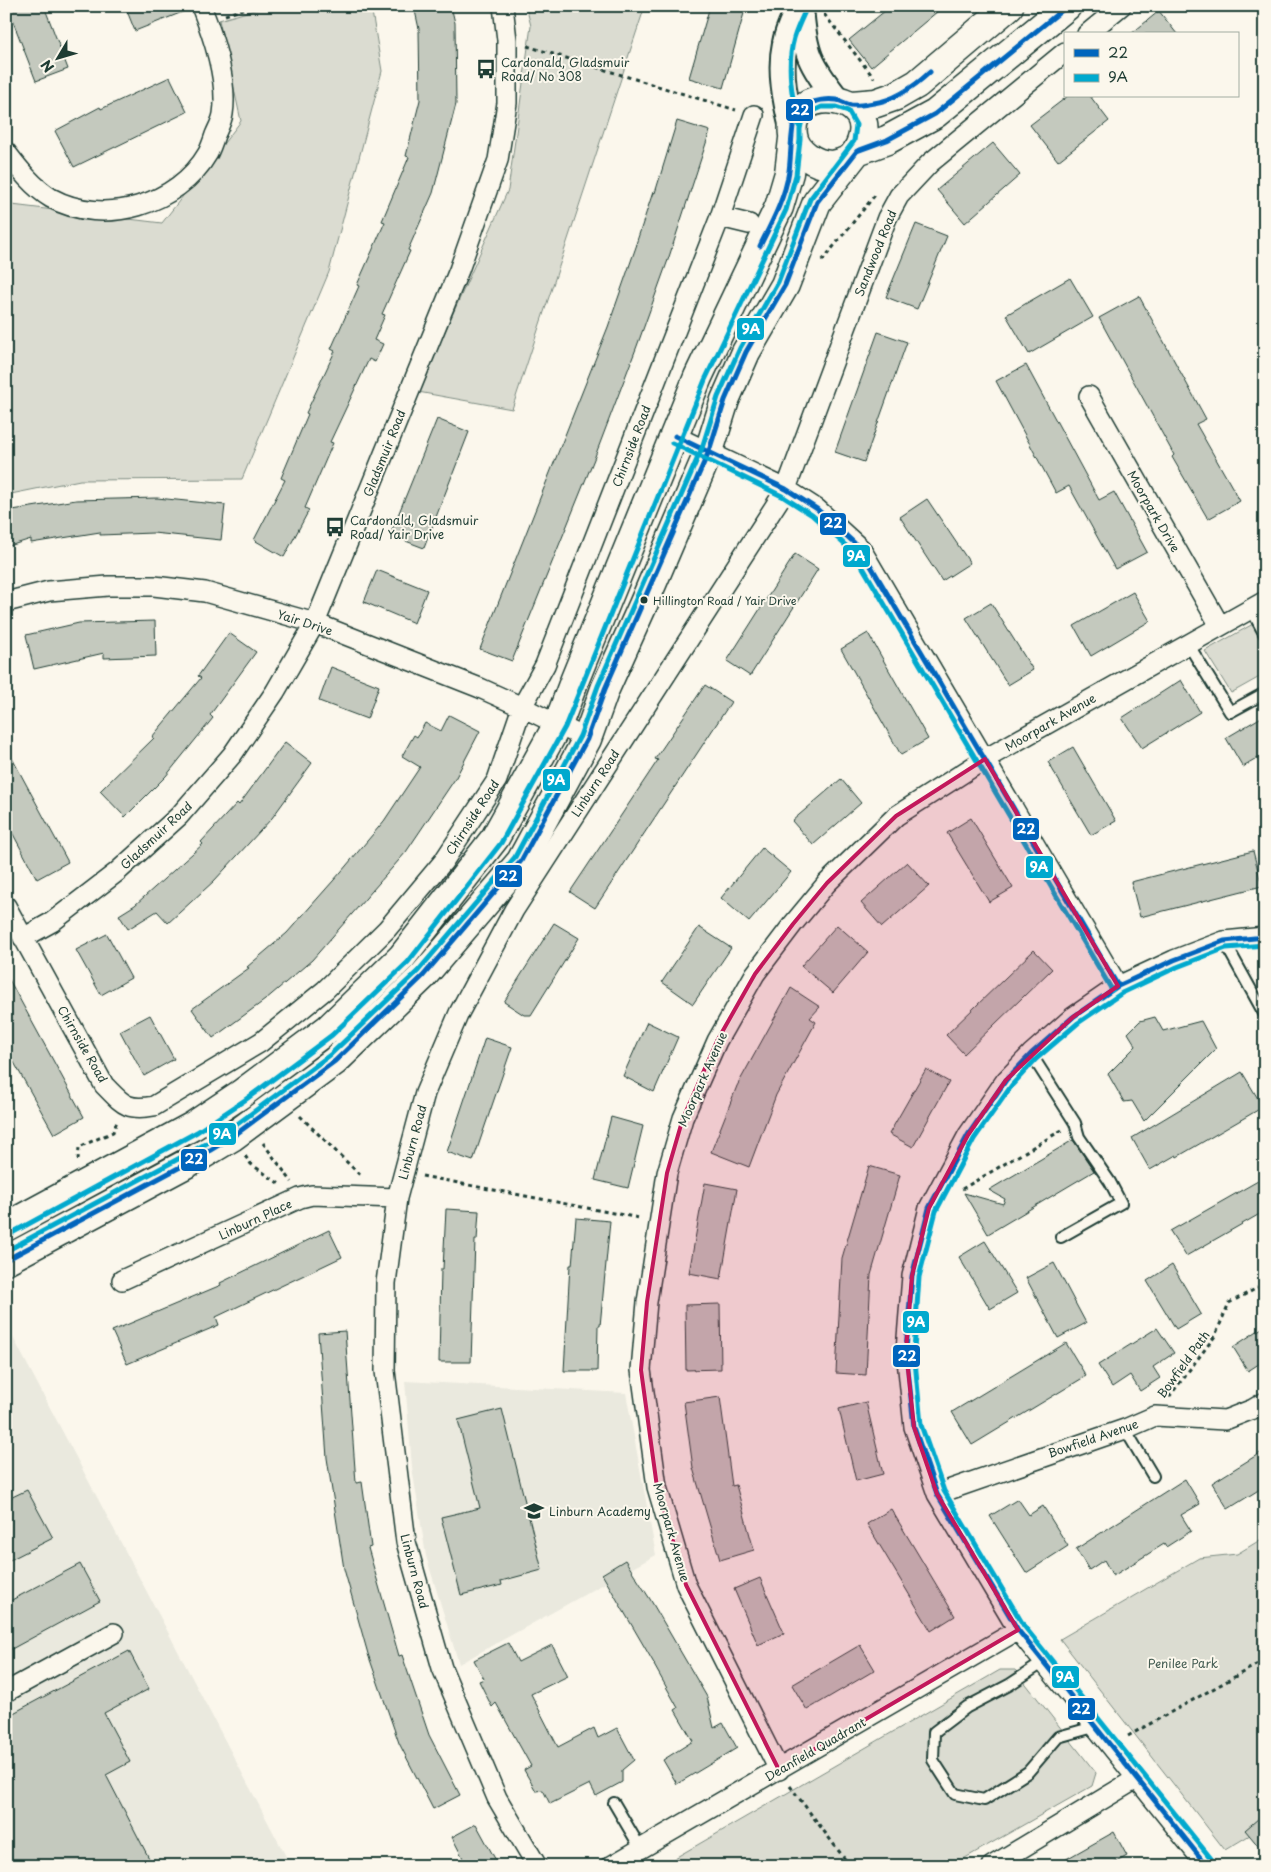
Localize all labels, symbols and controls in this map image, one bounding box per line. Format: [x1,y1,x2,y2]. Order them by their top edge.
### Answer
north arrow [32,32,82,82]
legend [1064,32,1238,98]
text: 22 [1108,40,1128,63]
place label: Cardonald, Gladsmuir Road/ No 308 [501,53,630,85]
text: N [36,55,59,77]
bus stop icon: Cardonald, Gladsmuir Road/ No 308 [475,58,497,80]
text: 9A [1108,64,1128,87]
line badge: 22 [785,98,814,122]
text: 22 [790,99,810,120]
street label: Sandwood Road [849,207,901,299]
line badge: 9A [736,317,765,341]
text: 9A [742,318,760,339]
street label: Chirnside Road [607,402,655,490]
street label: Gladsmuir Road [358,407,410,499]
street label: Moorpark Drive [1123,467,1185,555]
place label: Cardonald, Gladsmuir Road/ Yair Drive [350,511,479,543]
line badge: 22 [819,512,847,536]
text: 22 [823,512,843,533]
bus stop icon: Cardonald, Gladsmuir Road/ Yair Drive [324,516,346,538]
line badge: 9A [842,544,871,568]
text: 9A [847,545,865,566]
place label: Hillington Road / Yair Drive [653,592,797,609]
marker: Hillington Road / Yair Drive [639,595,649,605]
street label: Yair Drive [275,605,335,639]
street label: Moorpark Avenue [1001,688,1099,755]
street label: Linburn Road [567,746,623,820]
line badge: 9A [542,768,571,792]
text: 9A [547,769,565,790]
street label: Chirnside Road [441,776,503,858]
street label: Gladsmuir Road [116,797,196,873]
line badge: 22 [1012,817,1040,841]
text: 22 [1016,818,1036,839]
line badge: 9A [1025,855,1054,879]
text: 9A [1030,856,1048,877]
line badge: 22 [494,864,523,888]
text: 22 [498,865,518,886]
street label: Chirnside Road [54,1002,112,1086]
street label: Moorpark Avenue [673,1028,731,1129]
street label: Linburn Road [393,1103,431,1181]
line badge: 9A [208,1122,237,1146]
text: 9A [213,1123,231,1144]
line badge: 22 [180,1148,208,1172]
text: 22 [184,1148,204,1169]
street label: Linburn Place [216,1194,294,1244]
line badge: 9A [902,1310,930,1334]
text: 9A [907,1311,925,1332]
street label: Bowfield Path [1152,1327,1214,1401]
line badge: 22 [892,1344,921,1368]
text: 22 [897,1345,917,1366]
street label: Bowfield Avenue [1045,1414,1141,1462]
street label: Moorpark Avenue [649,1480,695,1584]
school or university icon: Linburn Academy [523,1500,545,1522]
place label: Linburn Academy [549,1502,651,1520]
street label: Linburn Road [396,1532,434,1610]
park label: Penilee Park [1148,1654,1218,1672]
line badge: 9A [1051,1665,1080,1689]
text: 9A [1056,1666,1074,1687]
line badge: 22 [1067,1697,1096,1721]
text: 22 [1071,1698,1091,1719]
street label: Deanfield Quadrant [761,1713,869,1785]

